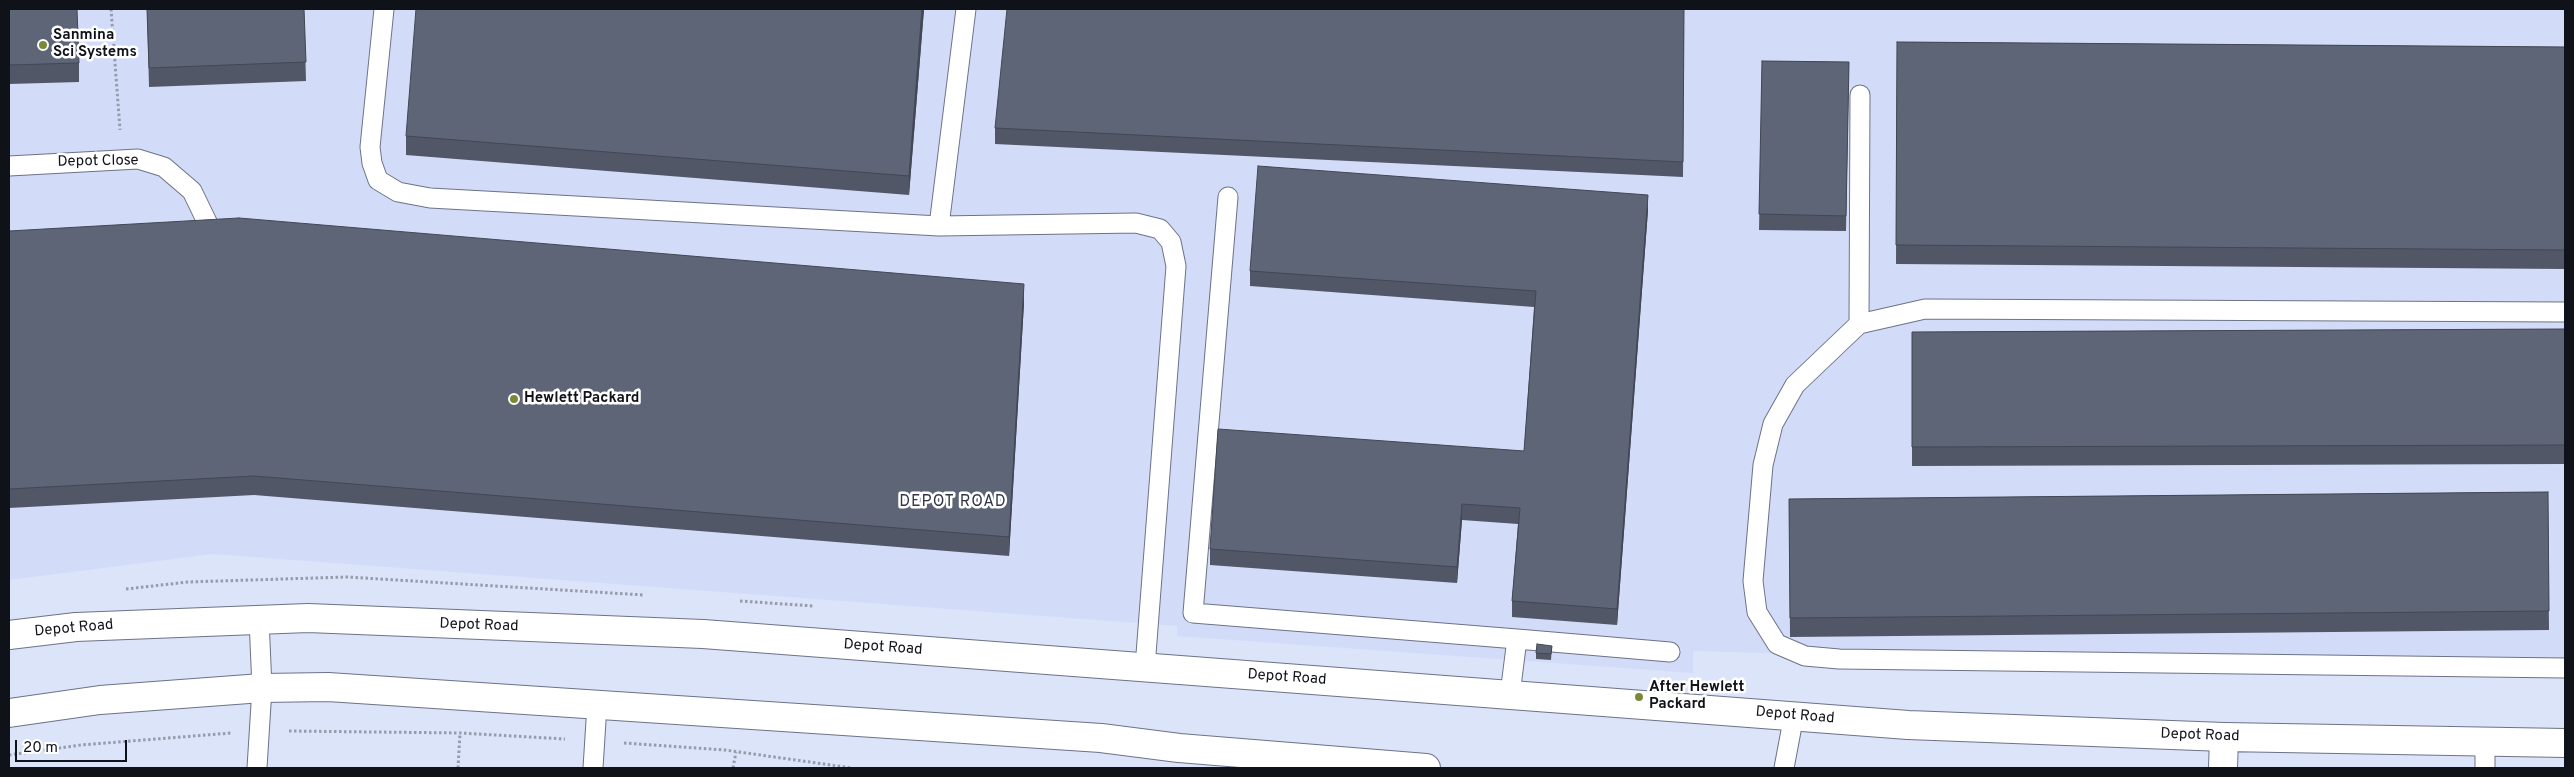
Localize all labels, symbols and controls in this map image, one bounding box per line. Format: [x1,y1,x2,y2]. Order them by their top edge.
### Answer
place label: Sanmina Sci Systems [53,27,137,62]
marker: Sanmina Sci Systems [37,39,49,51]
street label: Depot Close [57,152,139,172]
place label: Hewlett Packard [524,390,640,408]
marker: Hewlett Packard [508,393,520,405]
district label: DEPOT ROAD [898,493,1008,513]
street label: Depot Road [439,616,519,636]
street label: Depot Road [34,617,114,641]
street label: Depot Road [843,636,923,660]
street label: Depot Road [1247,666,1327,690]
place label: After Hewlett Packard [1649,679,1744,714]
marker: After Hewlett Packard [1633,691,1645,703]
street label: Depot Road [1755,704,1835,728]
street label: Depot Road [2160,726,2240,746]
scale bar [18,730,130,762]
text: 20 m [23,739,58,758]

